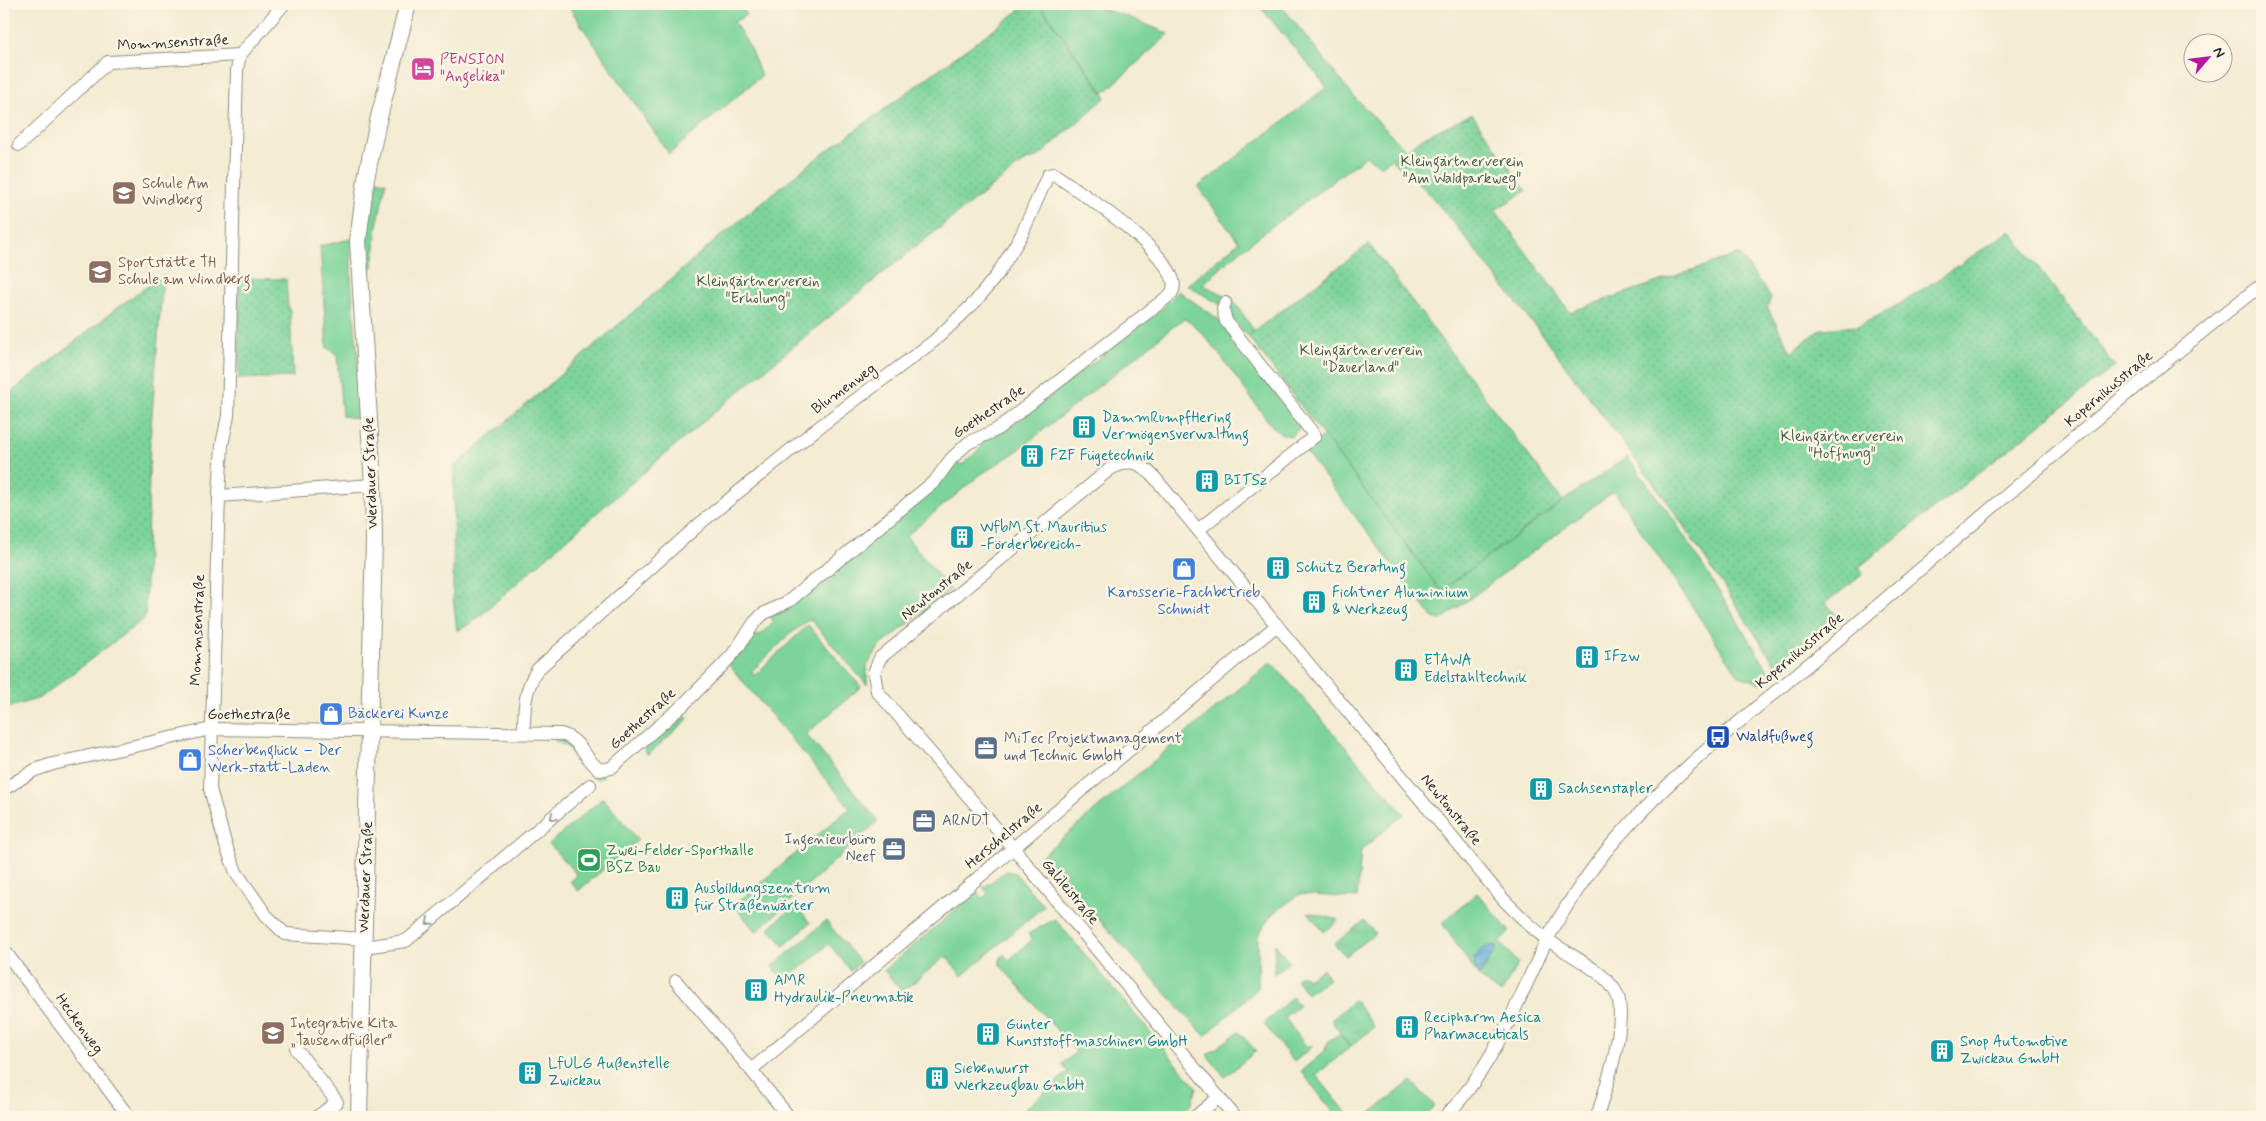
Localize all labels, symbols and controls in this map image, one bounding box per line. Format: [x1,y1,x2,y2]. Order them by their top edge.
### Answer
street label: Mommsenstraße [117,30,229,56]
north arrow [2184,32,2234,82]
text: N [2208,44,2229,61]
place label: PENSION "Angelika" [440,50,505,88]
hotel icon: PENSION "Angelika" [410,56,436,82]
park label: Kleingärtnerverein "Am Waldparkweg" [1401,152,1523,190]
place label: Schule Am Windberg [142,174,209,212]
school or university icon: Schule Am Windberg [111,180,137,206]
place label: Sportstätte TH Schule am Windberg [118,253,250,291]
school or university icon: Sportstätte TH Schule am Windberg [87,259,113,285]
park label: Kleingärtnerverein "Erholung" [697,272,819,310]
park label: Kleingärtnerverein "Dauerland" [1300,341,1422,378]
street label: Kopernikusstraße [2061,346,2157,432]
street label: Blumenweg [808,359,881,420]
street label: Goethestraße [949,380,1029,444]
place label: DammRumpfHering Vermögensverwaltung [1102,408,1249,446]
building icon: DammRumpfHering Vermögensverwaltung [1071,414,1097,440]
street label: Werdauer Straße [359,417,383,529]
park label: Kleingärtnerverein "Hoffnung" [1781,427,1903,465]
building icon: FZF Fügetechnik [1019,443,1045,469]
place label: FZF Fügetechnik [1050,446,1155,466]
building icon: BITSz [1194,468,1220,494]
place label: BITSz [1224,471,1267,491]
place label: WfbM St. Mauritius -Förderbereich- [980,518,1107,555]
building icon: WfbM St. Mauritius -Förderbereich- [949,524,975,550]
street label: Newtonstraße [897,555,977,625]
building icon: Schütz Beratung [1265,555,1291,581]
shop icon: Karosserie-Fachbetrieb Schmidt [1171,556,1197,582]
place label: Schütz Beratung [1296,558,1406,579]
street label: Mommsenstraße [186,574,210,686]
place label: Karosserie-Fachbetrieb Schmidt [1108,583,1260,620]
place label: Fichtner Aluminium & Werkzeug [1332,583,1468,621]
building icon: Fichtner Aluminium & Werkzeug [1301,589,1327,615]
street label: Kopernikusstraße [1752,608,1848,694]
building icon: IFzw [1574,644,1600,670]
place label: IFzw [1604,647,1640,667]
place label: ETAWA Edelstahltechnik [1424,651,1527,688]
building icon: ETAWA Edelstahltechnik [1393,657,1419,683]
street label: Goethestraße [605,684,681,754]
shop icon: Bäckerei Kunze [318,701,344,727]
place label: Bäckerei Kunze [348,704,449,724]
street label: Goethestraße [207,705,291,725]
bus stop icon: Waldfußweg [1705,724,1731,750]
place label: Waldfußweg [1736,727,1813,748]
place label: MiTec Projektmanagement und Technic GmbH [1004,729,1182,766]
office icon: MiTec Projektmanagement und Technic GmbH [973,735,999,761]
place label: Scherbenglück – Der Werk-statt-Laden [208,741,342,778]
shop icon: Scherbenglück – Der Werk-statt-Laden [177,747,203,773]
street label: Newtonstraße [1416,770,1486,850]
building icon: Sachsenstapler [1528,776,1554,802]
place label: Sachsenstapler [1558,779,1653,799]
street label: Herschelstraße [961,798,1047,874]
office icon: ARNDT [911,808,937,834]
one-way arrow [550,811,559,820]
place label: ARNDT [942,811,991,831]
street label: Werdauer Straße [354,821,378,933]
place label: Ingenieurbüro Neef [785,830,876,867]
office icon: Ingenieurbüro Neef [881,836,907,862]
place label: Zwei-Felder-Sporthalle BSZ Bau [606,841,754,878]
sports icon: Zwei-Felder-Sporthalle BSZ Bau [576,847,602,873]
street label: Galileistraße [1037,855,1103,929]
place label: Ausbildungszentrum für Straßenwärter [694,879,831,916]
building icon: Ausbildungszentrum für Straßenwärter [664,885,690,911]
one-way arrow [426,917,435,925]
place label: AMR Hydraulik-Pneumatik [774,971,914,1008]
building icon: AMR Hydraulik-Pneumatik [743,977,769,1003]
street label: Heckenweg [49,990,108,1059]
place label: Recipharm Aesica Pharmaceuticals [1424,1008,1541,1045]
place label: Integrative Kita „Tausendfüßler“ [290,1014,398,1051]
building icon: Recipharm Aesica Pharmaceuticals [1394,1014,1420,1040]
place label: Günter Kunststoffmaschinen GmbH [1006,1015,1188,1052]
school or university icon: Integrative Kita „Tausendfüßler“ [260,1020,286,1046]
building icon: Günter Kunststoffmaschinen GmbH [975,1021,1001,1047]
place label: Snop Automotive Zwickau GmbH [1960,1032,2068,1069]
building icon: Snop Automotive Zwickau GmbH [1929,1038,1955,1064]
place label: LfULG Außenstelle Zwickau [548,1054,670,1091]
place label: Siebenwurst Werkzeugbau GmbH [954,1059,1085,1097]
building icon: LfULG Außenstelle Zwickau [517,1060,543,1086]
building icon: Siebenwurst Werkzeugbau GmbH [924,1065,950,1091]

